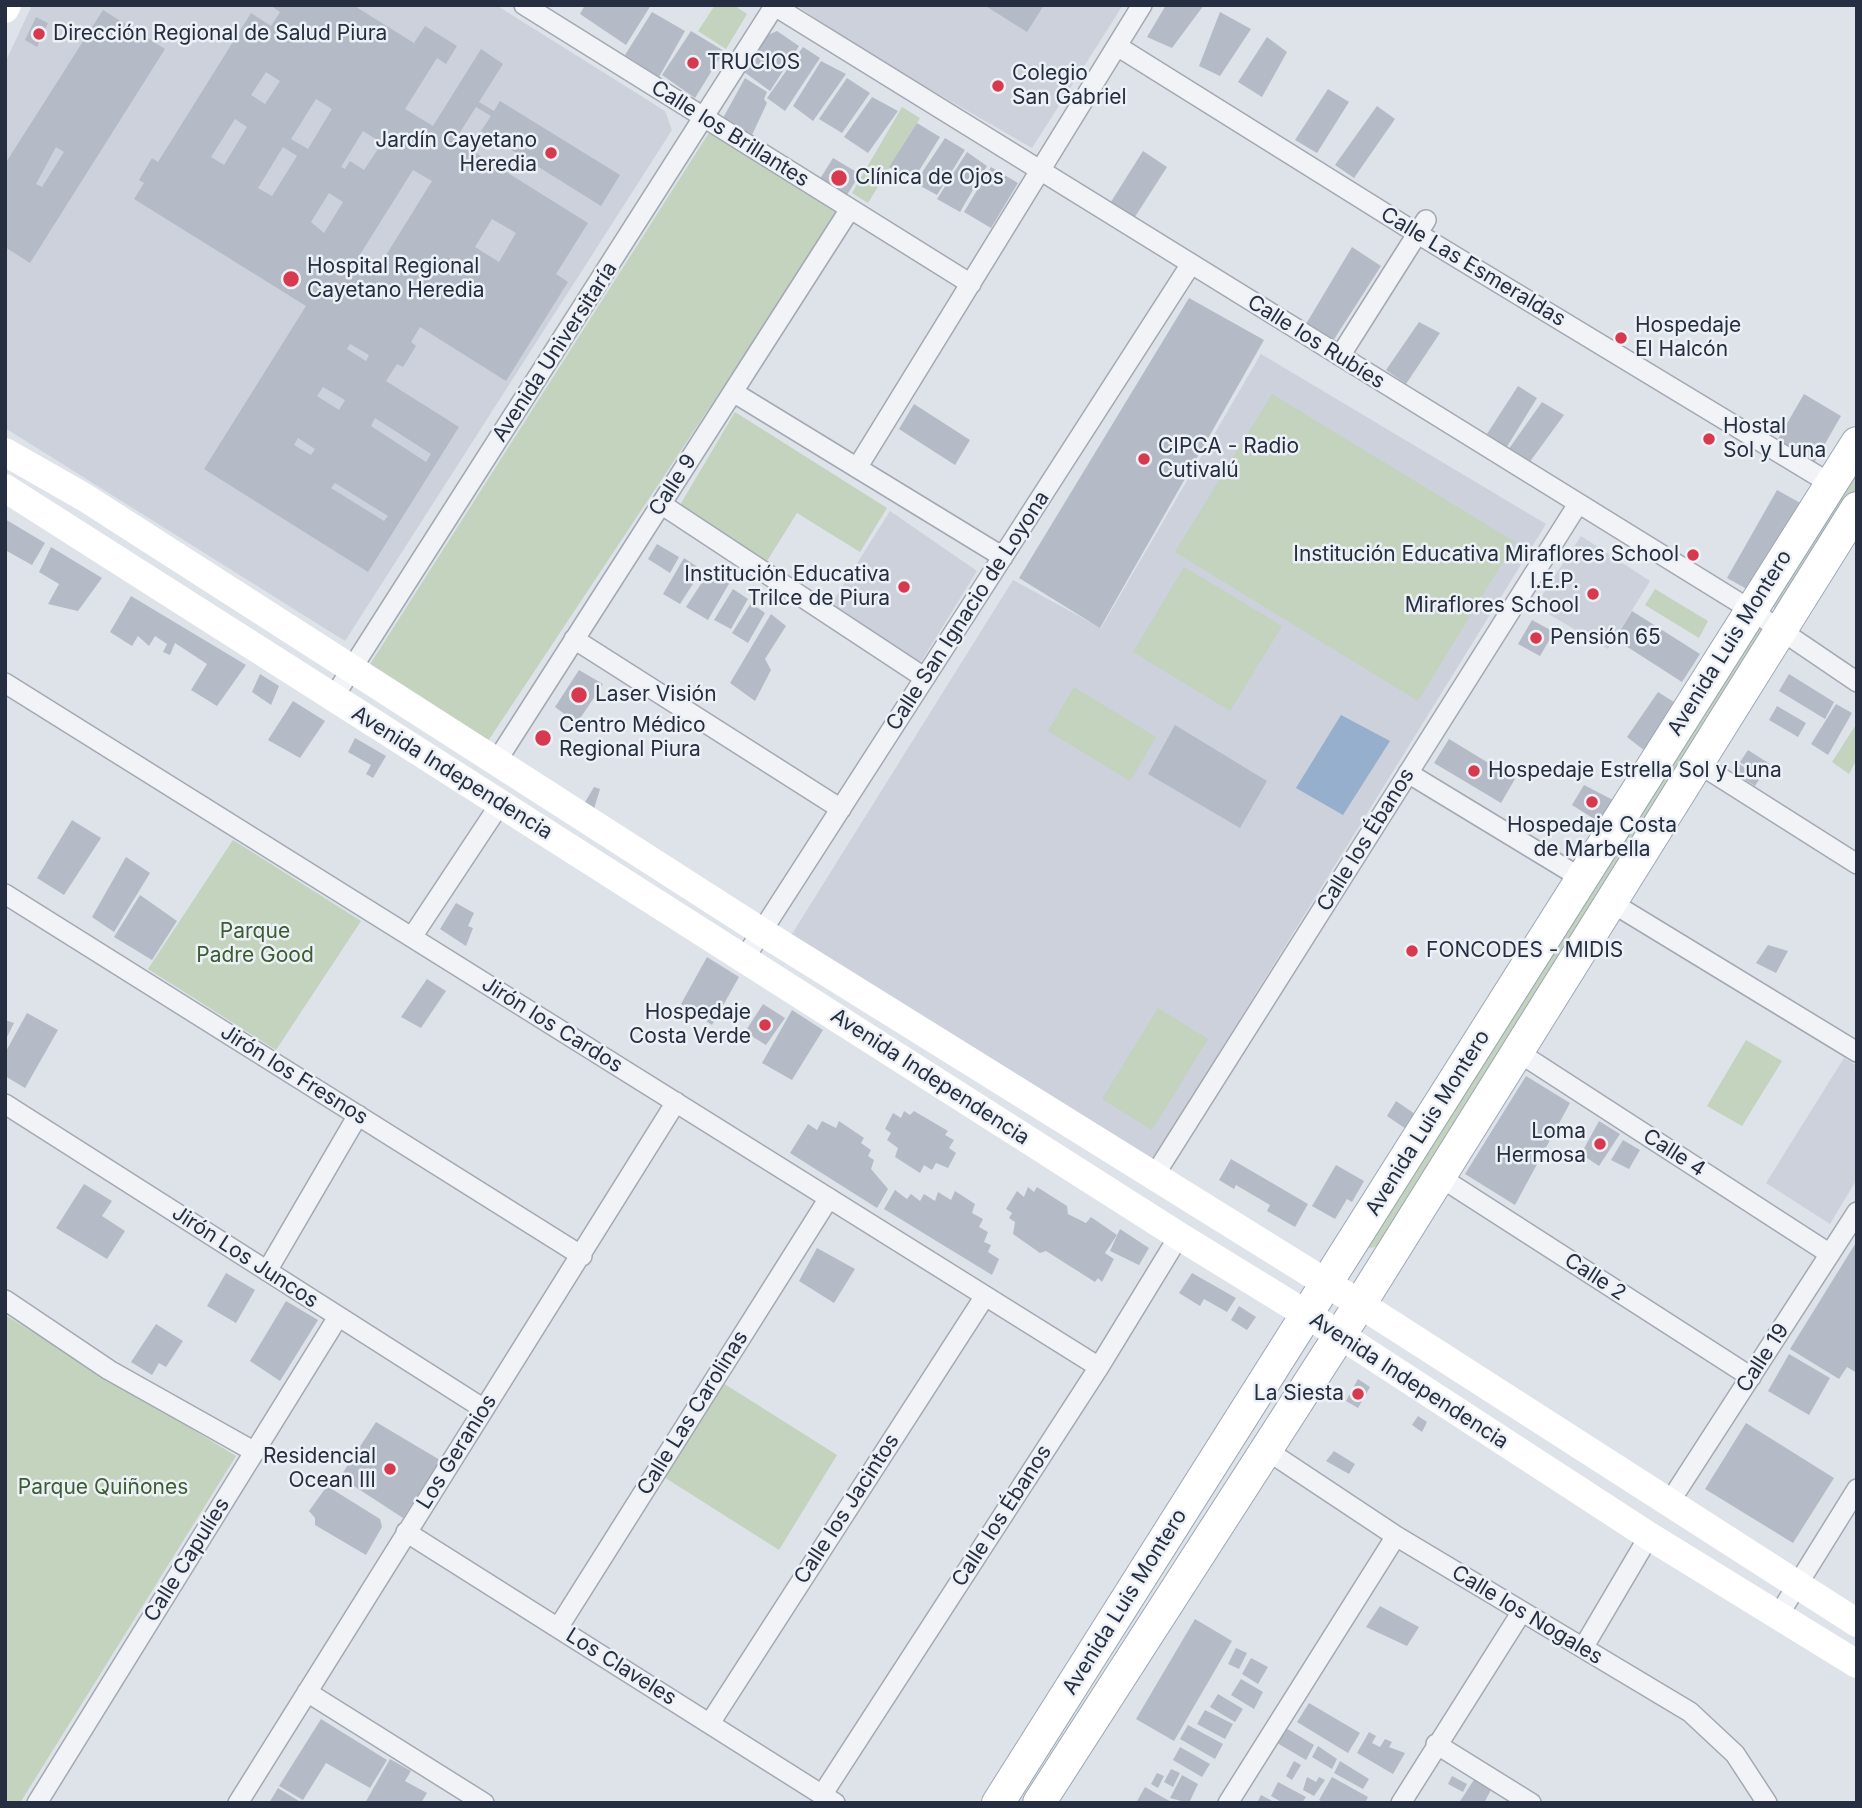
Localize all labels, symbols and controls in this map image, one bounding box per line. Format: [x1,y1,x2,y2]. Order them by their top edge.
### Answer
place label: Dirección Regional de Salud Piura [53,21,387,47]
marker: Dirección Regional de Salud Piura [31,26,47,42]
place label: TRUCIOS [707,50,800,76]
marker: TRUCIOS [685,55,701,71]
place label: Colegio San Gabriel [1012,61,1127,111]
street label: Calle los Brillantes [646,75,814,193]
marker: Colegio San Gabriel [990,78,1006,94]
place label: Jardín Cayetano Heredia [375,128,537,178]
marker: Jardín Cayetano Heredia [543,145,559,161]
place label: Clínica de Ojos [855,165,1004,191]
marker: Clínica de Ojos [829,168,849,188]
street label: Calle Las Esmeraldas [1376,202,1570,332]
place label: Hospital Regional Cayetano Heredia [307,254,485,304]
street label: Avenida Universitaría [487,257,623,447]
marker: Hospital Regional Cayetano Heredia [281,269,301,289]
street label: Calle los Rubíes [1243,290,1389,394]
place label: Hospedaje El Halcón [1635,313,1741,363]
marker: Hospedaje El Halcón [1613,330,1629,346]
place label: Hostal Sol y Luna [1723,414,1826,464]
marker: Hostal Sol y Luna [1701,431,1717,447]
place label: CIPCA - Radio Cutivalú [1158,434,1299,484]
street label: Calle 9 [644,449,702,521]
marker: CIPCA - Radio Cutivalú [1136,451,1152,467]
street label: Calle San Ignacio de Loyona [881,486,1055,736]
place label: Institución Educativa Miraflores School [1293,542,1679,568]
street label: Avenida Luis Montero [1663,546,1797,740]
marker: Institución Educativa Miraflores School [1685,547,1701,563]
place label: Institución Educativa Trilce de Piura [684,562,890,612]
place label: I.E.P. Miraflores School [1405,569,1579,619]
marker: Institución Educativa Trilce de Piura [896,579,912,595]
marker: I.E.P. Miraflores School [1585,586,1601,602]
place label: Pensión 65 [1550,625,1661,651]
marker: Pensión 65 [1528,630,1544,646]
place label: Laser Visión [595,682,717,708]
marker: Laser Visión [569,685,589,705]
street label: Avenida Independencia [347,701,557,845]
place label: Centro Médico Regional Piura [559,713,706,763]
marker: Centro Médico Regional Piura [533,728,553,748]
place label: Hospedaje Estrella Sol y Luna [1488,758,1782,784]
marker: Hospedaje Estrella Sol y Luna [1466,763,1482,779]
street label: Calle los Ébanos [1312,764,1420,916]
marker: Hospedaje Costa de Marbella [1584,794,1600,810]
place label: Hospedaje Costa de Marbella [1507,813,1677,863]
park label: Parque Padre Good [196,919,314,969]
place label: FONCODES - MIDIS [1426,938,1623,964]
marker: FONCODES - MIDIS [1404,943,1420,959]
street label: Jirón los Cardos [477,972,627,1078]
place label: Hospedaje Costa Verde [629,1000,751,1050]
street label: Avenida Independencia [826,1003,1034,1151]
marker: Hospedaje Costa Verde [757,1017,773,1033]
street label: Jirón los Fresnos [216,1020,372,1130]
street label: Avenida Luis Montero [1361,1026,1495,1220]
place label: Loma Hermosa [1496,1119,1586,1169]
street label: Calle 4 [1638,1124,1710,1182]
marker: Loma Hermosa [1592,1136,1608,1152]
street label: Jirón Los Juncos [167,1200,323,1314]
street label: Calle 2 [1560,1248,1630,1306]
street label: Avenida Independencia [1305,1307,1513,1455]
street label: Calle 19 [1731,1319,1795,1397]
street label: Calle Las Carolinas [632,1326,754,1500]
place label: La Siesta [1254,1381,1344,1407]
marker: La Siesta [1350,1386,1366,1402]
street label: Los Geranios [412,1390,502,1514]
street label: Calle los Jacintos [789,1429,905,1589]
street label: Calle los Ébanos [947,1440,1057,1592]
place label: Residencial Ocean III [263,1444,376,1494]
marker: Residencial Ocean III [382,1461,398,1477]
park label: Parque Quiñones [18,1475,188,1501]
street label: Calle Capulíes [139,1493,235,1627]
street label: Avenida Luis Montero [1058,1505,1192,1699]
street label: Calle los Nogales [1447,1560,1607,1670]
street label: Los Claveles [561,1623,681,1711]

